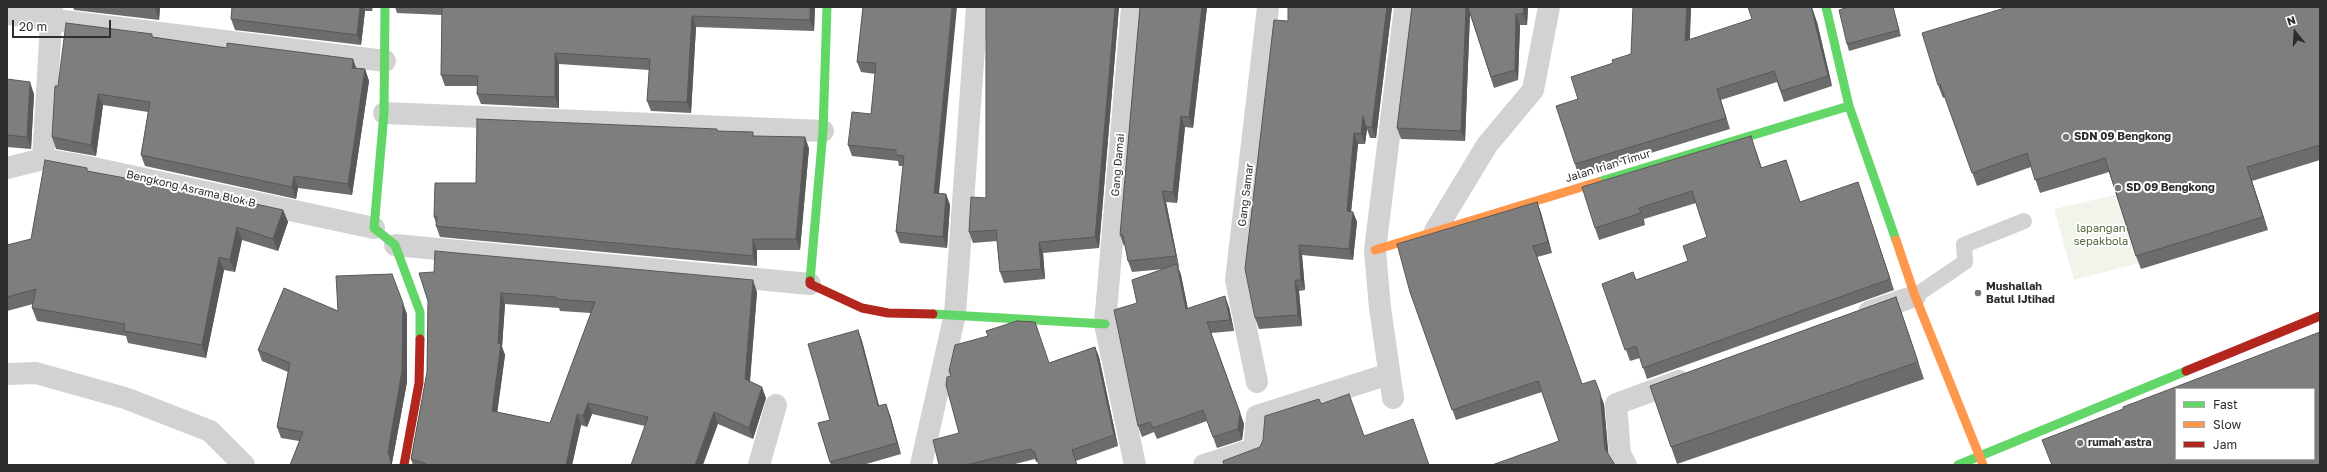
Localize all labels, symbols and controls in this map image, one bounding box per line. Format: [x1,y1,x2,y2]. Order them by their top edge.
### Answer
scale bar [14,12,113,38]
north arrow [2275,12,2315,52]
text: N [2285,13,2297,28]
text: 20 m [19,19,47,34]
place label: SDN 09 Bengkong [2074,130,2171,144]
marker: SDN 09 Bengkong [2061,132,2071,142]
street label: Gang Damai [1109,133,1127,197]
street label: Jalan Irian Timur [1564,147,1652,185]
street label: Gang Samar [1236,163,1256,227]
street label: Bengkong Asrama Blok B [125,168,257,210]
place label: SD 09 Bengkong [2126,181,2215,195]
marker: SD 09 Bengkong [2113,183,2123,193]
park label: lapangan sepakbola [2074,222,2128,248]
place label: Mushallah Batul IJtihad [1986,280,2055,306]
marker: Mushallah Batul IJtihad [1973,288,1983,298]
legend [2175,388,2315,460]
text: Fast [2213,397,2238,412]
text: Slow [2213,417,2241,432]
place label: rumah astra [2088,436,2152,450]
text: Jam [2213,437,2237,452]
marker: rumah astra [2075,438,2085,448]

